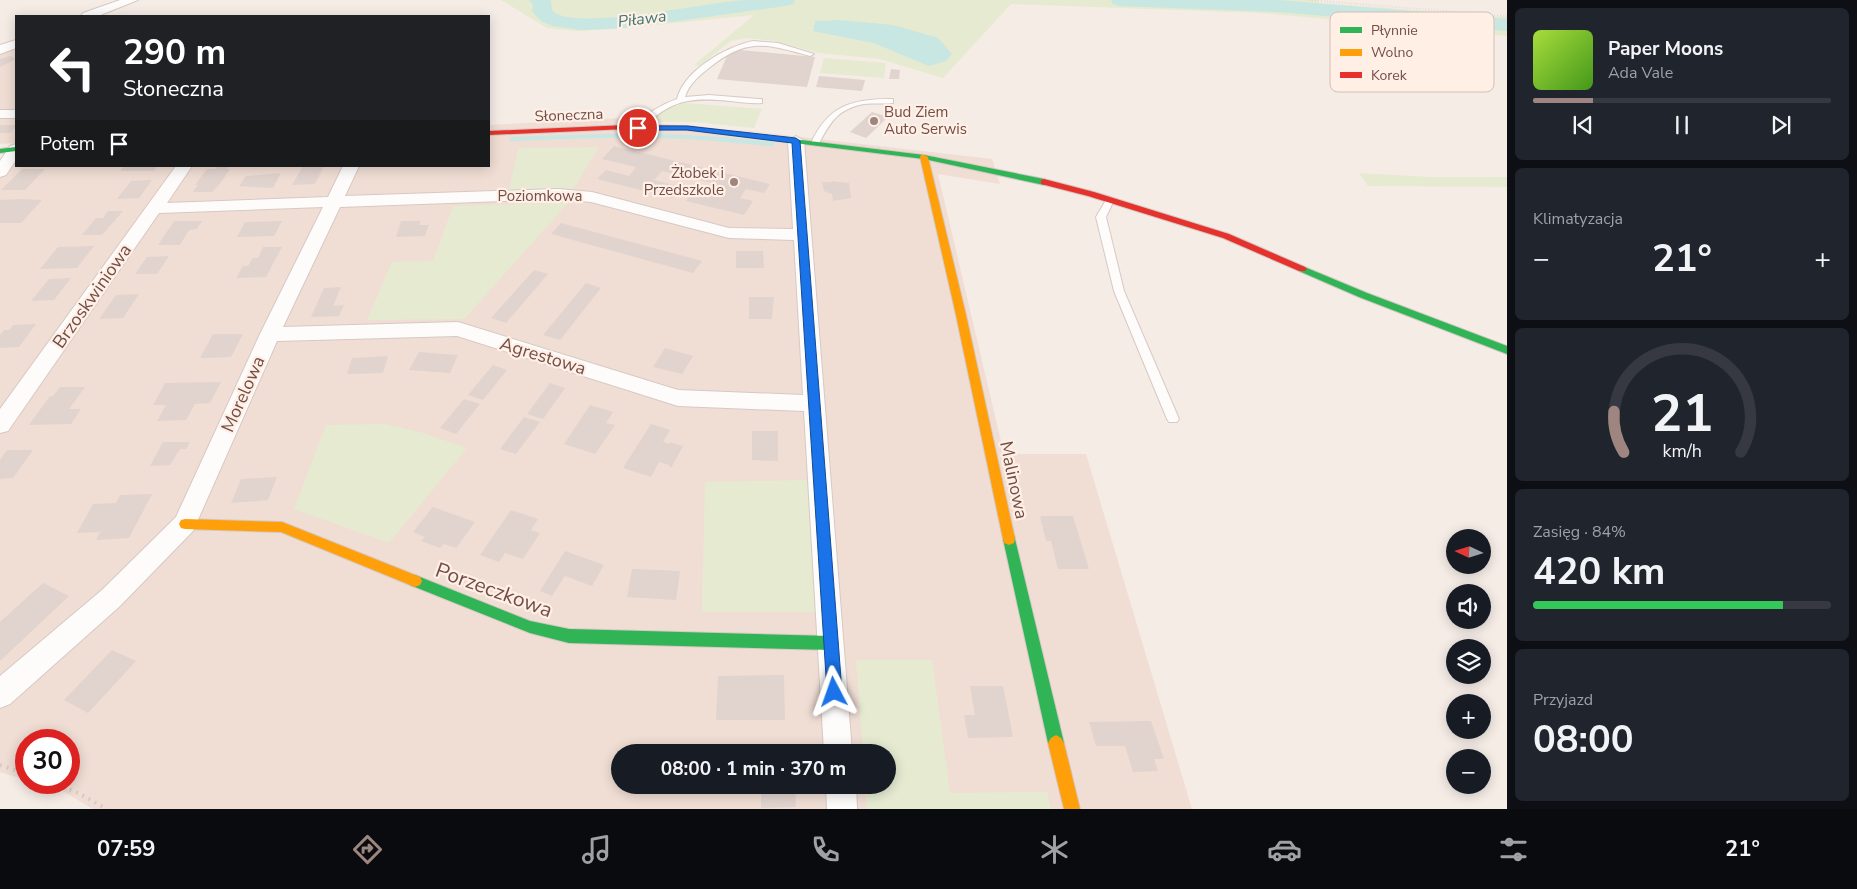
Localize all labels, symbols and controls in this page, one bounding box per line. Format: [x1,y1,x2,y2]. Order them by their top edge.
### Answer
water label: Piława [616,5,668,33]
legend [1330,12,1494,92]
text: Płynnie [1371,21,1418,40]
text: 290 m [123,29,226,76]
icon: left [40,35,105,100]
text: Paper Moons [1608,36,1723,62]
text: Wolno [1371,43,1413,62]
text: Ada Vale [1608,62,1673,84]
text: Korek [1371,66,1408,85]
text: Słoneczna [123,74,224,104]
place label: Bud Ziem Auto Serwis [884,102,967,139]
street label: Słoneczna [534,104,604,126]
pin [617,107,659,149]
icon: previous [1569,111,1597,139]
icon: pause [1668,111,1696,139]
icon: next [1767,111,1795,139]
icon: arrive [624,114,652,142]
marker: Bud Ziem Auto Serwis [868,115,880,127]
icon: arrive [105,130,133,158]
text: Potem [40,131,95,157]
place label: Żłobek i Przedszkole [644,163,724,200]
marker: Żłobek i Przedszkole [728,176,740,188]
street label: Poziomkowa [498,186,582,206]
text: Klimatyzacja [1533,208,1623,230]
text: 21° [1652,233,1712,284]
street label: Brzoskwiniowa [47,239,137,353]
text: − [1533,240,1550,278]
text: + [1814,240,1831,278]
street label: Agrestowa [497,332,589,380]
street label: Morelowa [216,352,270,436]
text: 21 [1651,378,1713,449]
street label: Malinowa [994,439,1034,521]
text: km/h [1662,439,1702,463]
text: Zasięg · 84% [1533,521,1626,543]
north arrow [1446,529,1491,574]
map controls [1446,529,1491,794]
text: 420 km [1533,546,1665,597]
street label: Porzeczkowa [432,556,556,624]
button: sound [1446,584,1491,629]
button: layers [1446,639,1491,684]
position arrow [807,665,859,717]
text: Przyjazd [1533,689,1593,711]
button: + [1446,694,1491,739]
text: 08:00 [1533,714,1634,765]
speed limit sign: 30 [15,729,80,794]
button: − [1446,749,1491,794]
text: 08:00 · 1 min · 370 m [661,756,846,782]
icon: directions [350,832,385,867]
icon: music [579,832,614,867]
icon: phone [808,832,843,867]
icon: climate [1037,832,1072,867]
icon: car [1267,832,1302,867]
icon: filters [1496,832,1531,867]
text: 07:59 [97,834,155,864]
text: 21° [1725,834,1760,864]

